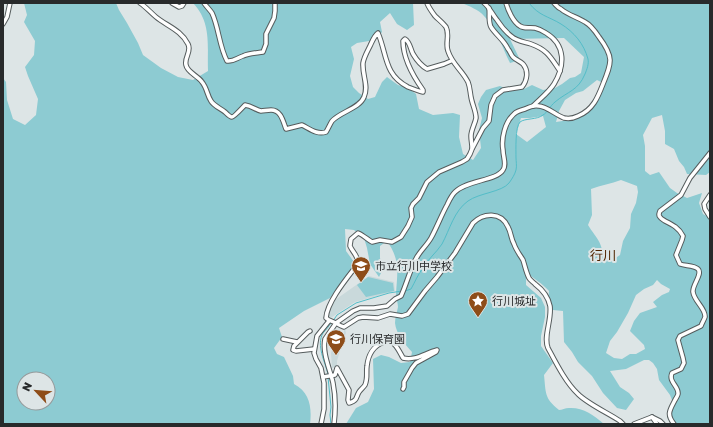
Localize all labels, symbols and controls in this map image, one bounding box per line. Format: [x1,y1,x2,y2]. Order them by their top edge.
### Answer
district label: 行川 [590,247,616,263]
school or university icon: 市立行川中学校 [350,255,372,283]
place label: 市立行川中学校 [375,259,452,272]
place icon: 行川城址 [467,290,489,318]
place label: 行川城址 [492,294,536,307]
school or university icon: 行川保育園 [325,328,347,356]
place label: 行川保育園 [350,332,405,345]
north arrow [16,371,56,411]
text: N [19,380,34,393]

